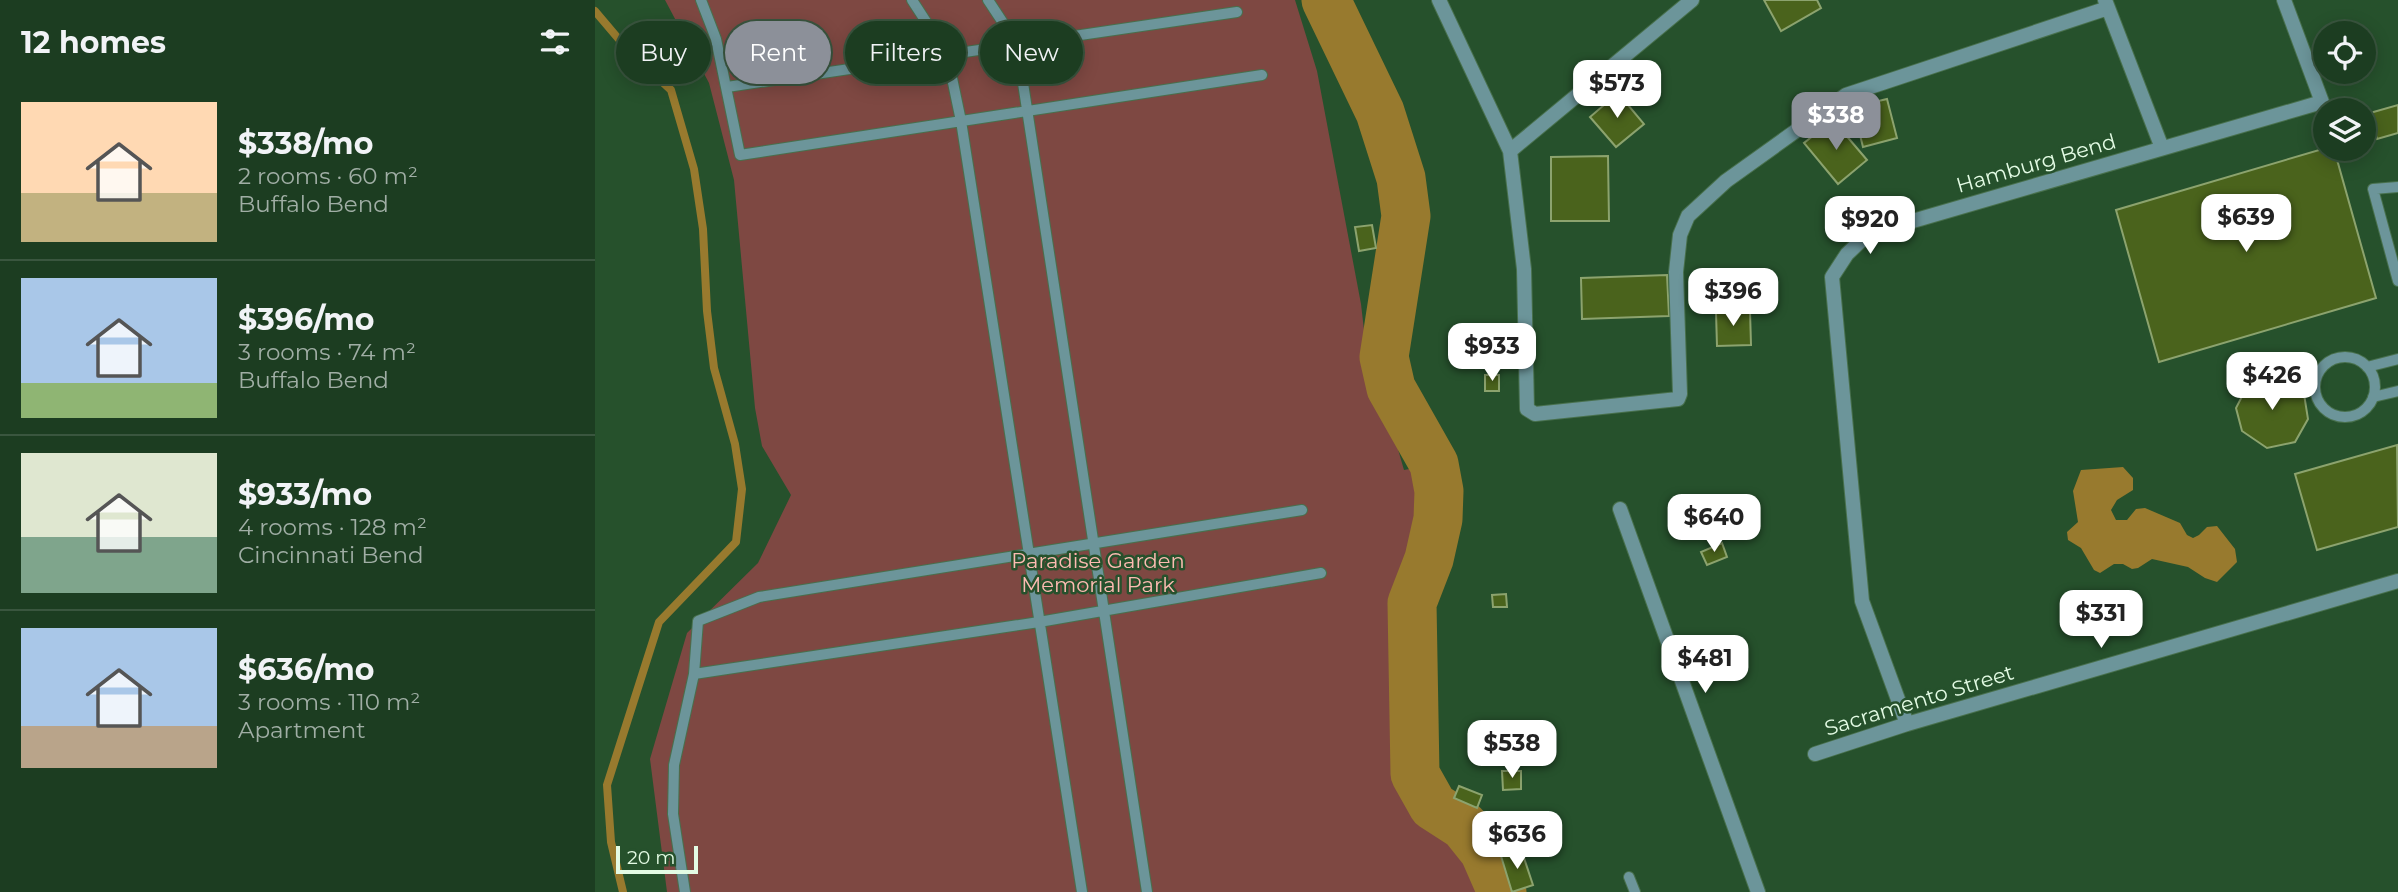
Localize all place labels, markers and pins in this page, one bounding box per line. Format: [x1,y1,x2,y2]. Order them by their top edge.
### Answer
pin: $573 [1576,60,1658,120]
pin: $338 [1795,92,1877,152]
pin: $639 [2205,194,2287,254]
pin: $920 [1829,196,1911,256]
pin: $396 [1692,268,1774,328]
pin: $933 [1451,324,1533,383]
pin: $426 [2231,352,2313,412]
pin: $640 [1673,494,1755,554]
pin: $331 [2060,590,2142,650]
pin: $481 [1664,636,1746,695]
pin: $538 [1471,720,1553,780]
pin: $636 [1476,812,1558,871]

